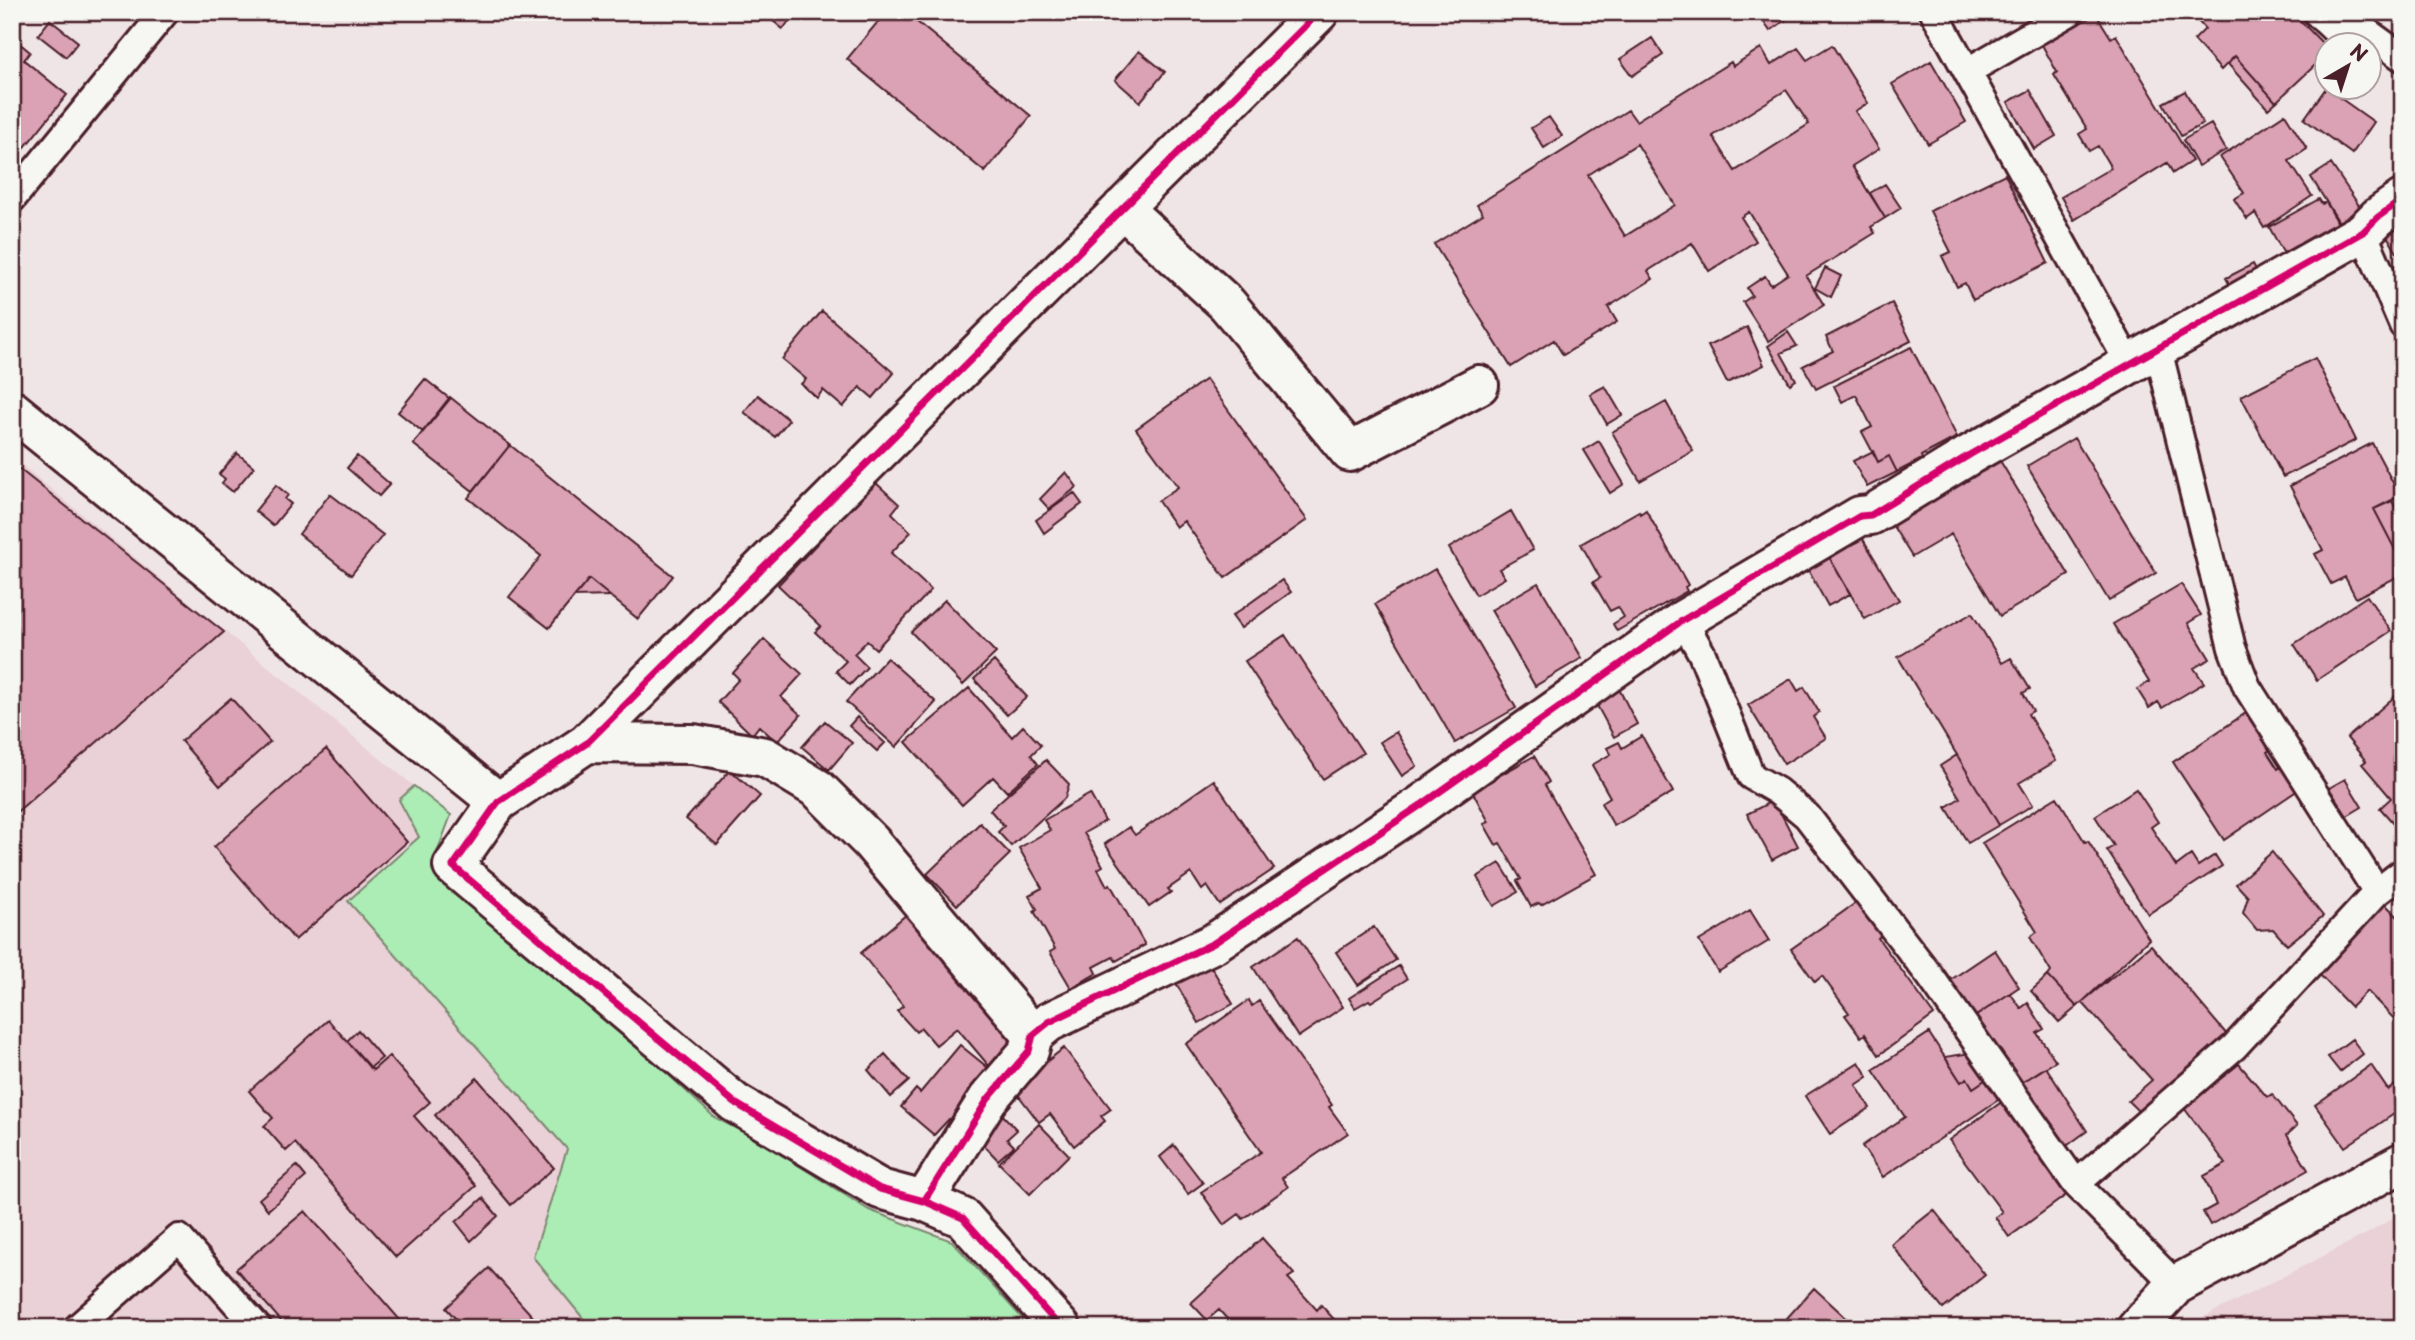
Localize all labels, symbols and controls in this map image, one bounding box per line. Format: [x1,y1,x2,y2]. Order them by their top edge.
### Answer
north arrow [2314,32,2384,102]
text: N [2345,36,2374,68]

